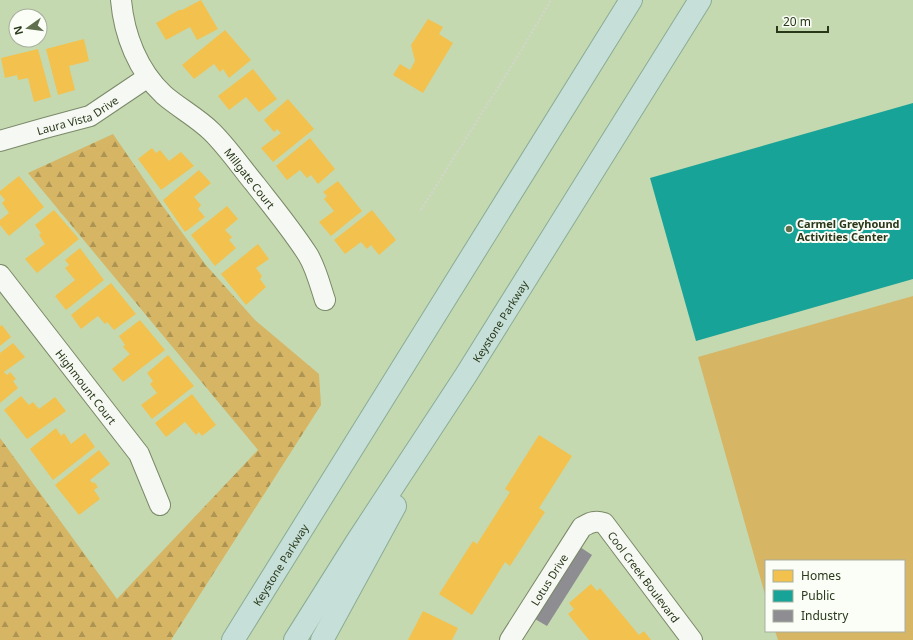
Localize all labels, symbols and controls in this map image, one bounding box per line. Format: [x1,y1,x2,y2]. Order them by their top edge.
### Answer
north arrow [8,8,48,48]
scale bar [777,8,828,34]
text: 20 m [783,13,811,30]
text: N [9,24,26,37]
street label: Laura Vista Drive [35,92,121,138]
street label: Millgate Court [222,144,279,211]
place label: Carmel Greyhound Activities Center [797,216,900,244]
marker: Carmel Greyhound Activities Center [784,224,794,234]
street label: Keystone Parkway [468,277,531,365]
street label: Highmount Court [53,346,120,427]
street label: Keystone Parkway [249,520,311,608]
street label: Cool Creek Boulevard [605,528,683,625]
street label: Lotus Drive [527,551,571,608]
legend [765,560,905,632]
text: Homes [801,567,841,584]
text: Public [801,587,835,604]
text: Industry [801,607,849,624]

